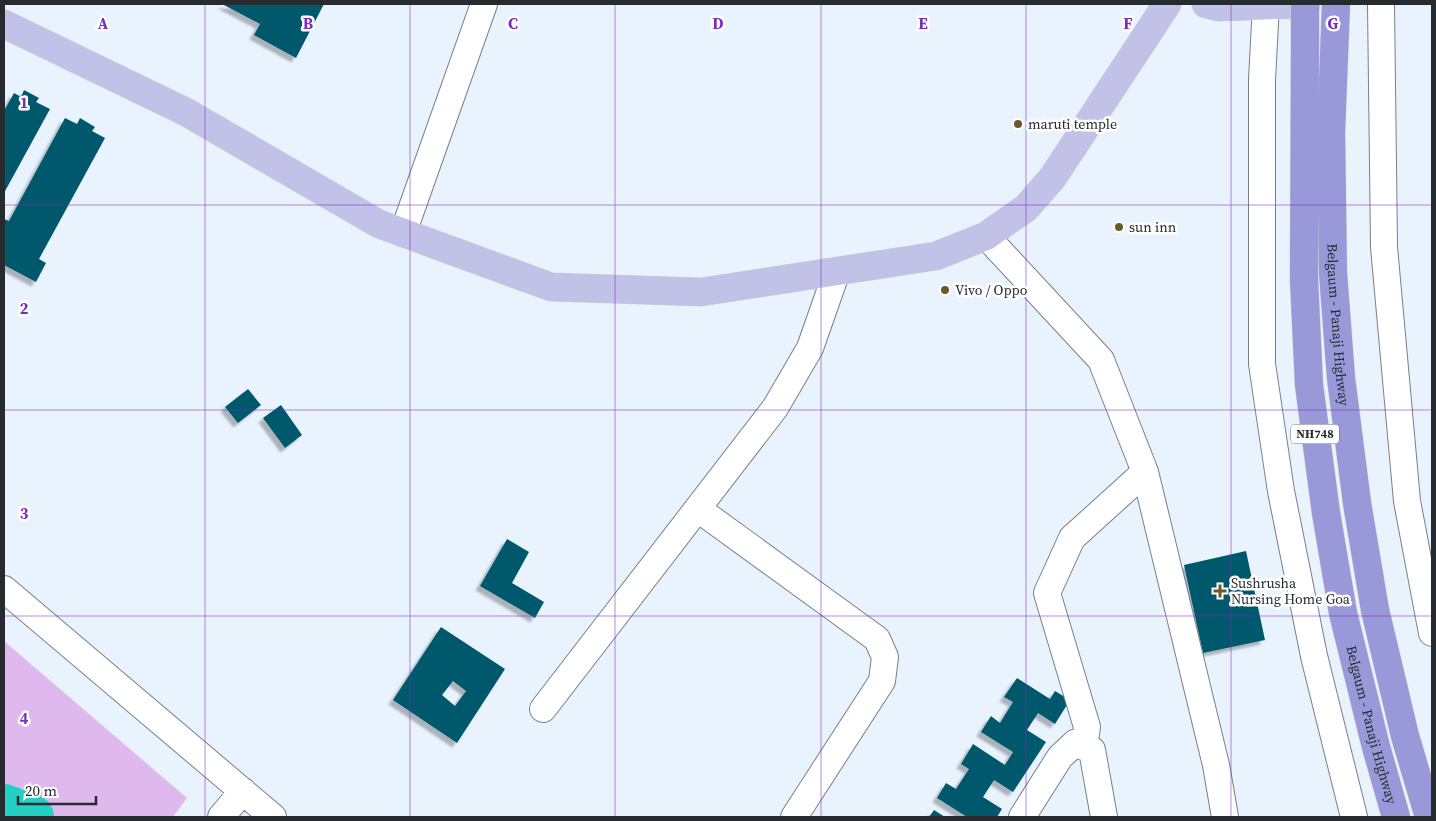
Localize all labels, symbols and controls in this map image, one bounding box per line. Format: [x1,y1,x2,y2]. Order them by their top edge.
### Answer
text: A [98,12,109,34]
text: B [303,12,314,34]
text: C [508,12,518,34]
text: D [712,12,724,34]
text: E [918,12,928,34]
text: F [1123,12,1133,34]
text: G [1328,12,1339,34]
text: 1 [20,91,28,113]
place label: maruti temple [1028,114,1117,134]
marker: maruti temple [1012,118,1024,130]
place label: sun inn [1129,217,1177,237]
marker: sun inn [1113,221,1125,233]
street label: Belgaum - Panaji Highway [1323,243,1355,408]
place label: Vivo / Oppo [955,280,1028,300]
marker: Vivo / Oppo [939,284,951,296]
text: 2 [20,297,29,319]
road number: NH748 [1291,424,1339,444]
text: 3 [20,502,29,524]
place label: Sushrusha Nursing Home Goa [1231,573,1351,609]
marker: Sushrusha Nursing Home Goa [1213,584,1227,598]
street label: Belgaum - Panaji Highway [1341,643,1402,807]
text: 4 [20,707,29,729]
scale bar [18,774,95,806]
text: 20 m [25,780,57,801]

